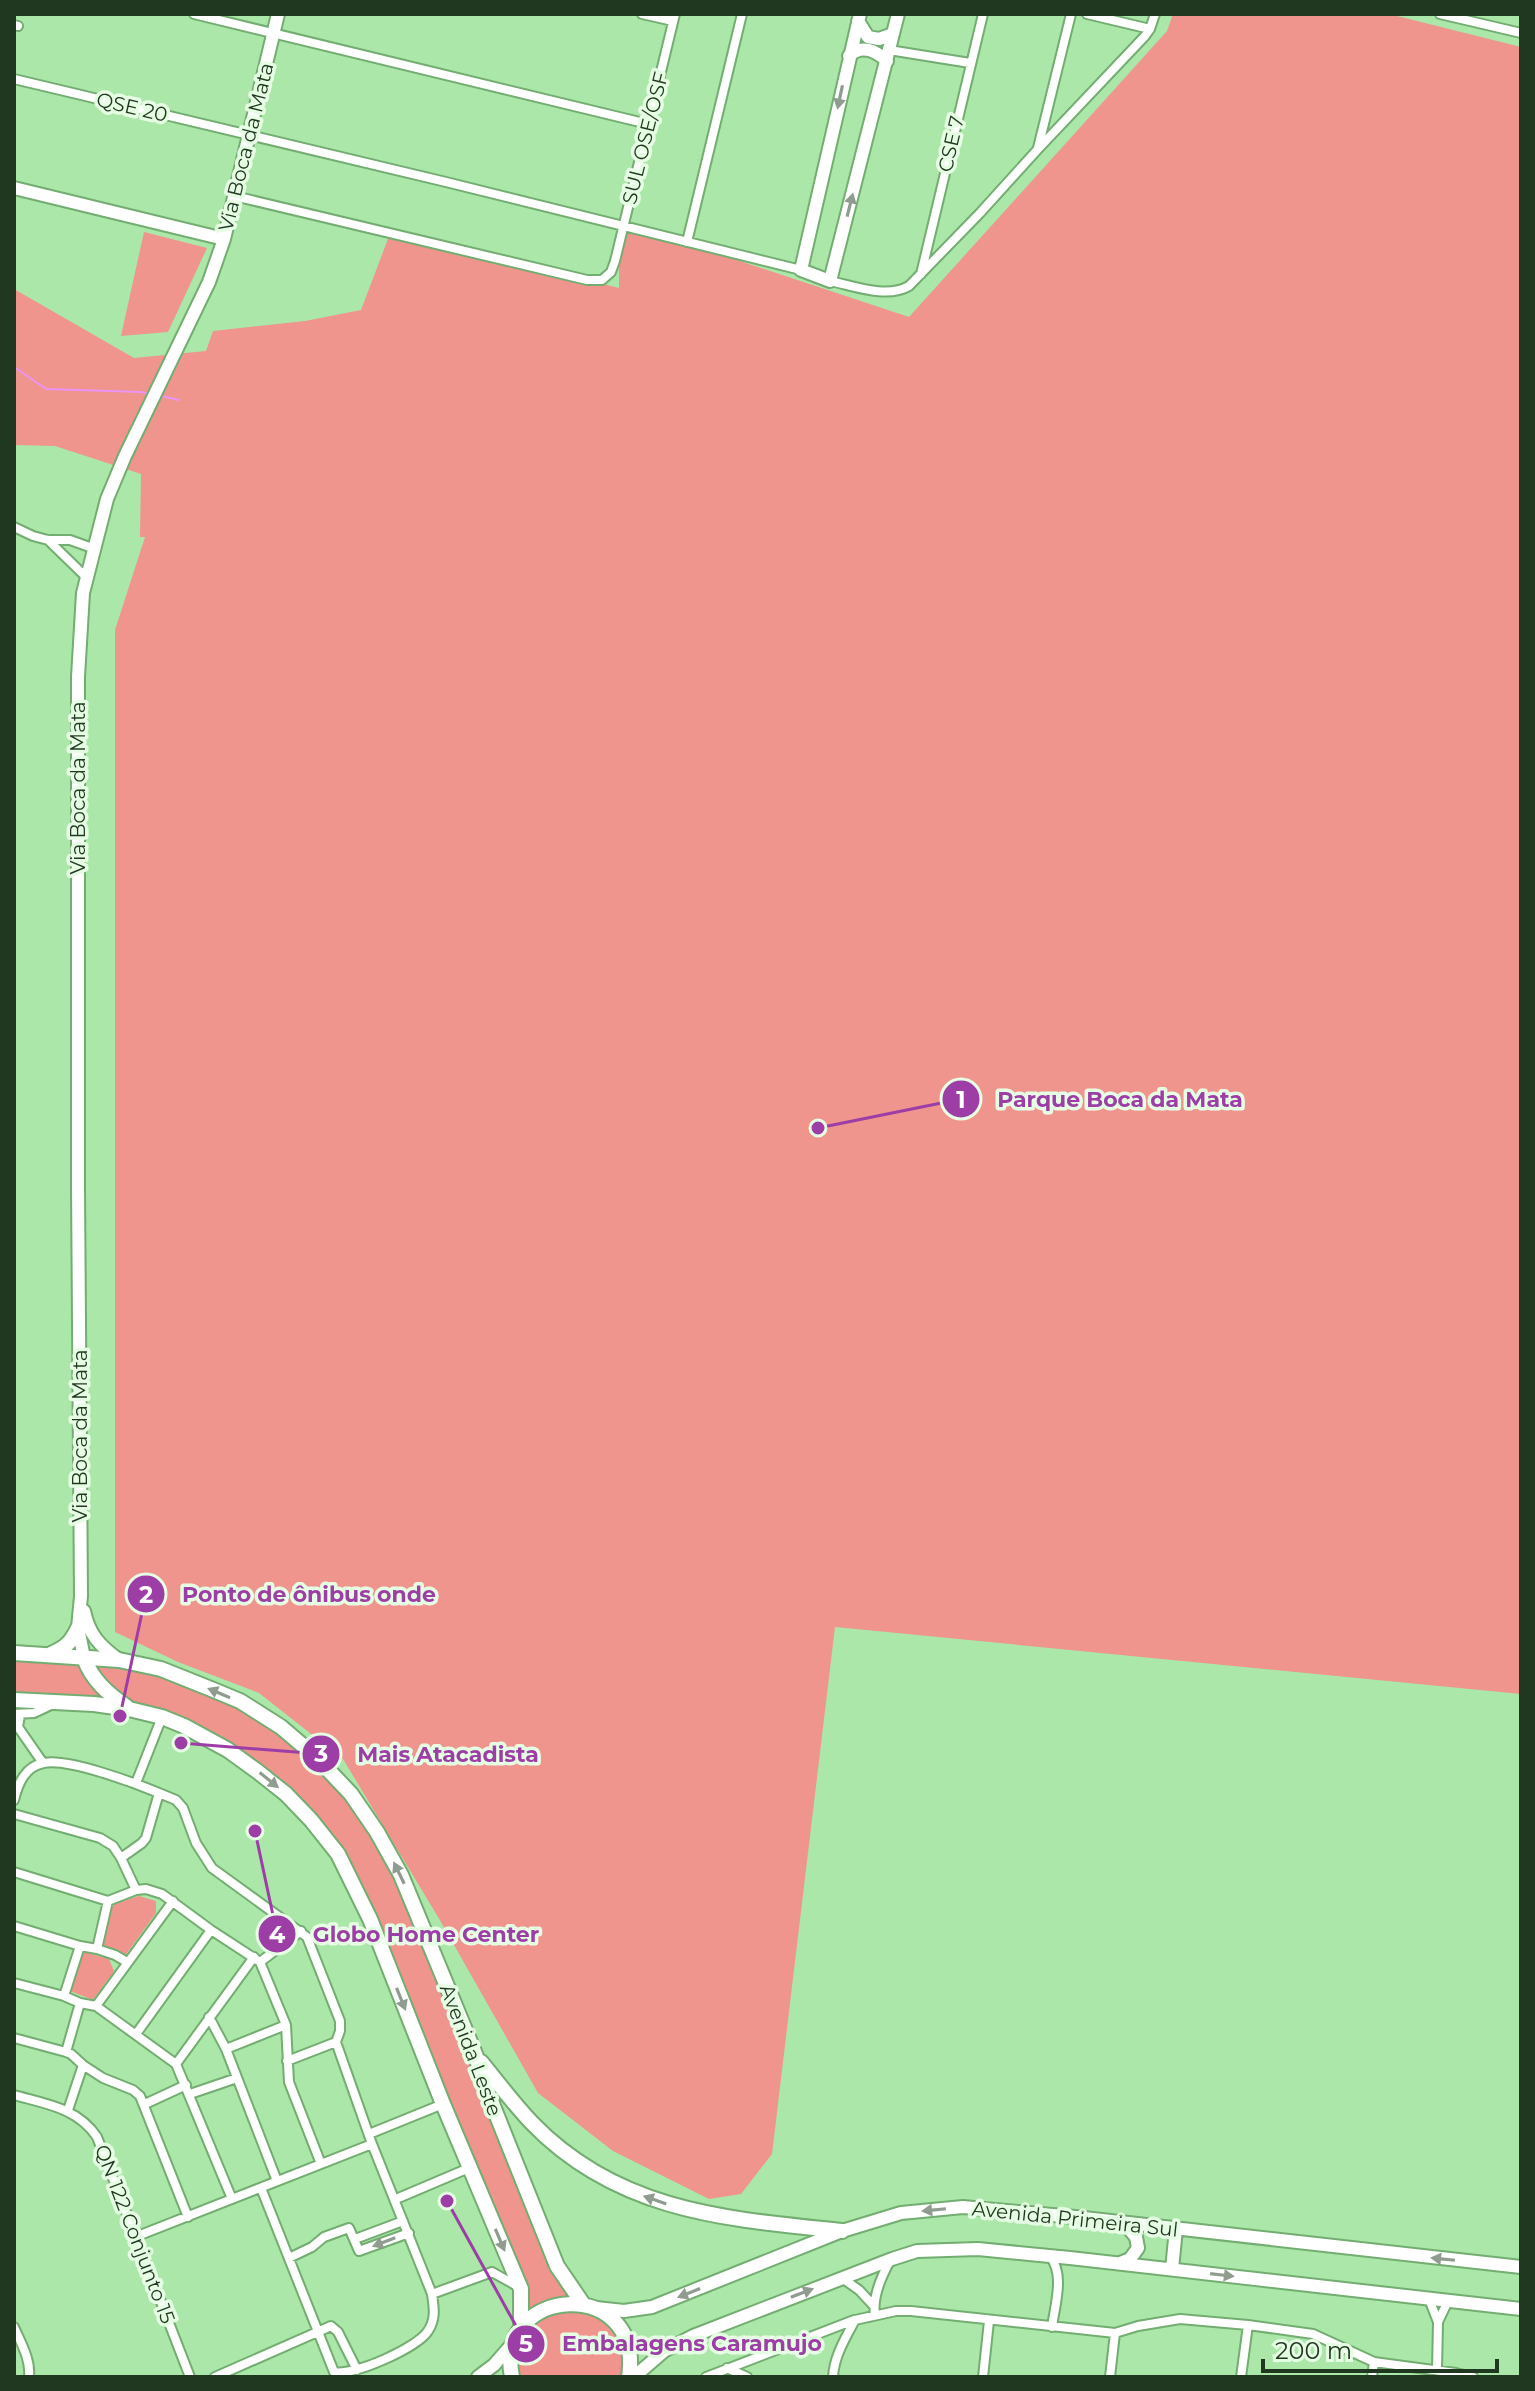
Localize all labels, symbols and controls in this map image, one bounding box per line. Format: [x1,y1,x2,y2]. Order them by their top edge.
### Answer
street label: Via Boca da Mata [213,60,279,234]
street label: SUL OSE/OSF [617,69,673,207]
one-way arrow [833,84,846,109]
street label: QSE 20 [94,87,170,127]
street label: CSE 7 [933,114,969,174]
one-way arrow [844,193,856,218]
street label: Via Boca da Mata [66,702,90,874]
callout: Parque Boca da Mata [941,1076,1259,1122]
text: 1 [956,1085,966,1114]
text: Parque Boca da Mata [997,1086,1243,1113]
street label: Via Boca da Mata [68,1350,92,1522]
callout: Ponto de ônibus onde [126,1571,452,1617]
text: 2 [139,1580,153,1609]
text: Ponto de ônibus onde [182,1581,436,1608]
one-way arrow [207,1686,231,1699]
callout: Mais Atacadista [301,1731,554,1777]
text: 3 [313,1739,328,1768]
text: Mais Atacadista [357,1741,539,1768]
one-way arrow [259,1771,279,1788]
one-way arrow [392,1861,406,1884]
callout: Globo Home Center [257,1911,556,1957]
text: 4 [269,1920,286,1949]
text: Globo Home Center [313,1921,539,1948]
street label: Avenida Leste [435,1981,507,2119]
one-way arrow [395,1987,408,2011]
street label: QN 122 Conjunto 15 [90,2141,180,2327]
one-way arrow [643,2194,667,2206]
street label: Avenida Primeira Sul [971,2196,1179,2242]
one-way arrow [921,2203,946,2216]
one-way arrow [493,2228,506,2252]
one-way arrow [372,2236,396,2249]
one-way arrow [1431,2252,1456,2265]
one-way arrow [1210,2269,1235,2282]
one-way arrow [791,2286,815,2299]
one-way arrow [677,2287,701,2300]
callout: Embalagens Caramujo [506,2321,838,2367]
scale bar [1263,2323,1497,2373]
text: 5 [519,2329,533,2358]
text: Embalagens Caramujo [562,2330,822,2357]
text: 200 m [1275,2336,1352,2365]

